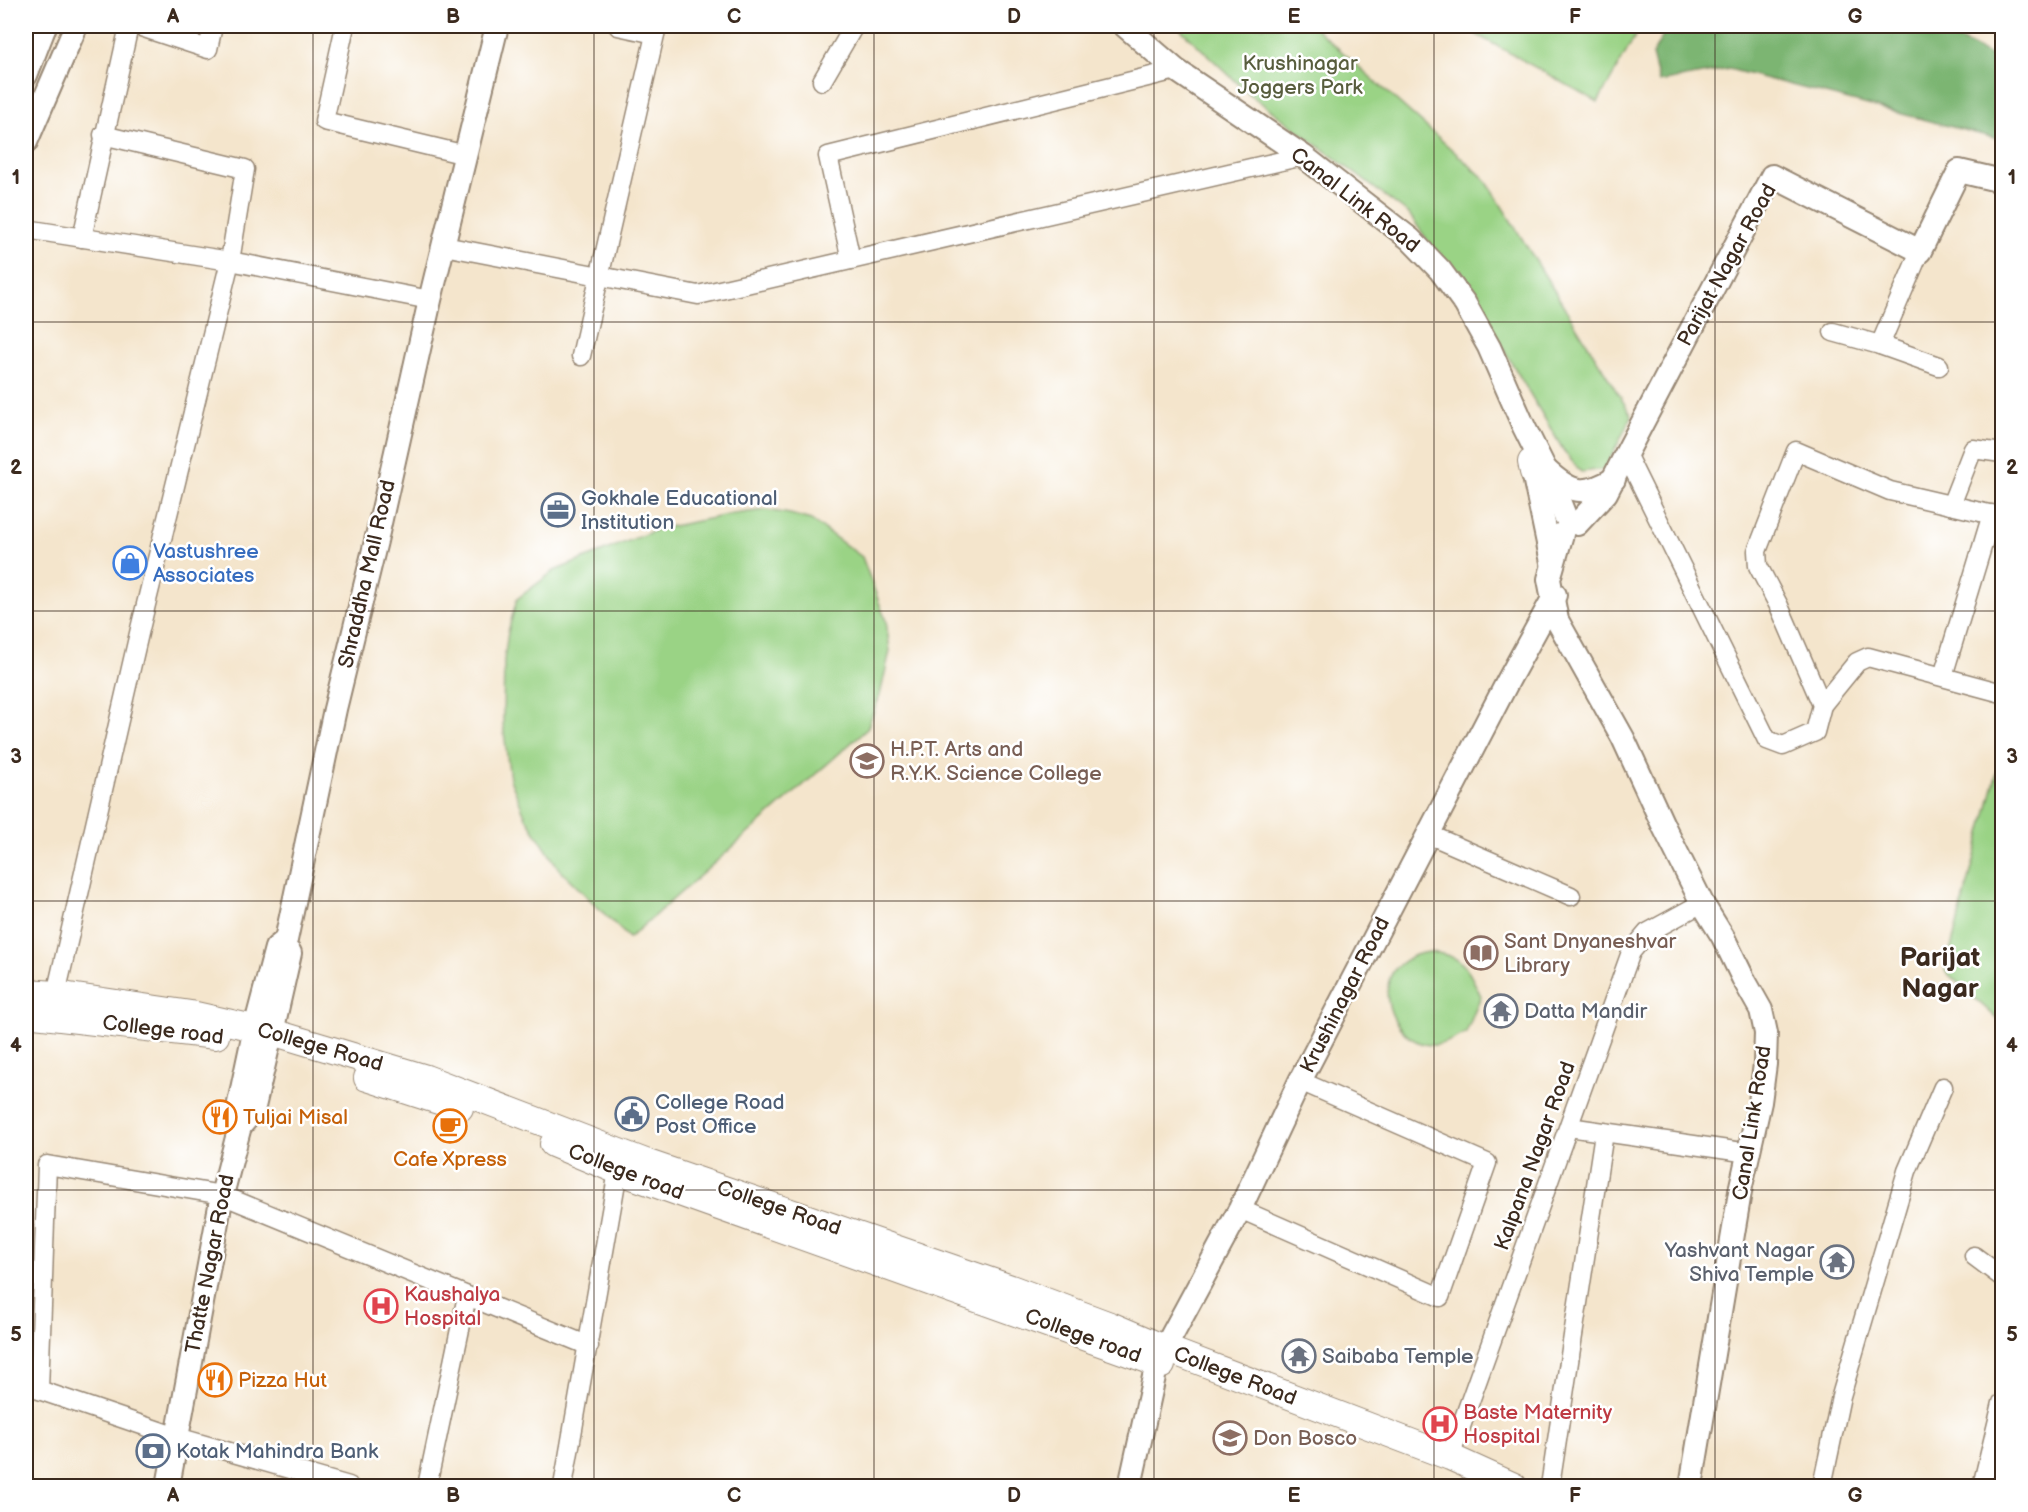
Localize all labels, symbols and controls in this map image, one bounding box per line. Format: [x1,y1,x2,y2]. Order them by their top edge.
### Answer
text: A [166,5,180,29]
text: B [446,5,460,29]
text: C [727,5,741,29]
text: D [1007,5,1021,29]
text: E [1288,5,1301,29]
text: F [1569,5,1581,29]
text: G [1848,5,1863,29]
park label: Krushinagar Joggers Park [1237,51,1363,100]
street label: Canal Link Road [1286,142,1424,258]
text: 1 [12,166,20,190]
text: 1 [2008,166,2016,190]
street label: Parijat Nagar Road [1672,180,1782,350]
text: 2 [10,456,22,480]
text: 2 [2006,456,2018,480]
street label: Shraddha Mall Road [333,477,401,671]
place label: Gokhale Educational Institution [581,486,777,535]
office icon: Gokhale Educational Institution [540,492,576,528]
place label: Vastushree Associates [153,539,259,588]
shop icon: Vastushree Associates [112,545,148,581]
place label: H.P.T. Arts and R.Y.K. Science College [890,737,1102,786]
school or university icon: H.P.T. Arts and R.Y.K. Science College [849,743,885,779]
text: 3 [10,745,22,769]
text: 3 [2006,745,2018,769]
street label: Krushinagar Road [1295,913,1395,1077]
place label: Sant Dnyaneshvar Library [1504,929,1677,978]
library icon: Sant Dnyaneshvar Library [1463,935,1499,971]
district label: Parijat Nagar [1900,942,1980,1005]
temple icon: Datta Mandir [1483,993,1519,1029]
place label: Datta Mandir [1524,999,1648,1024]
street label: College road [101,1010,225,1050]
street label: College Road [254,1017,386,1077]
text: 4 [10,1034,22,1058]
text: 4 [2006,1034,2018,1058]
street label: Canal Link Road [1727,1044,1777,1202]
street label: Kalpana Nagar Road [1489,1058,1581,1254]
place label: College Road Post Office [655,1090,785,1139]
public building icon: College Road Post Office [614,1096,650,1132]
restaurant icon: Tuljai Misal [202,1099,238,1135]
place label: Tuljai Misal [243,1105,348,1130]
cafe icon: Cafe Xpress [432,1108,468,1144]
street label: College road [565,1139,687,1205]
place label: Cafe Xpress [393,1147,507,1172]
street label: Thatte Nagar Road [180,1172,240,1356]
street label: College Road [714,1175,844,1241]
place label: Yashvant Nagar Shiva Temple [1664,1238,1814,1287]
temple icon: Yashvant Nagar Shiva Temple [1819,1244,1855,1280]
place label: Kaushalya Hospital [404,1282,500,1331]
hospital icon: Kaushalya Hospital [363,1288,399,1324]
street label: College road [1021,1303,1145,1369]
text: 5 [10,1323,22,1347]
text: 5 [2006,1323,2018,1347]
temple icon: Saibaba Temple [1281,1338,1317,1374]
street label: College Road [1170,1341,1300,1411]
place label: Saibaba Temple [1322,1344,1473,1369]
restaurant icon: Pizza Hut [197,1362,233,1398]
place label: Pizza Hut [238,1368,328,1393]
place label: Baste Maternity Hospital [1463,1400,1613,1449]
hospital icon: Baste Maternity Hospital [1422,1406,1458,1442]
school or university icon: Don Bosco [1212,1420,1248,1456]
place label: Don Bosco [1253,1426,1357,1451]
bank icon: Kotak Mahindra Bank [135,1433,171,1469]
place label: Kotak Mahindra Bank [176,1439,379,1464]
text: A [166,1484,180,1508]
text: B [446,1484,460,1508]
text: C [727,1484,741,1508]
text: D [1007,1484,1021,1508]
text: E [1288,1484,1301,1508]
text: F [1569,1484,1581,1508]
text: G [1848,1484,1863,1508]

